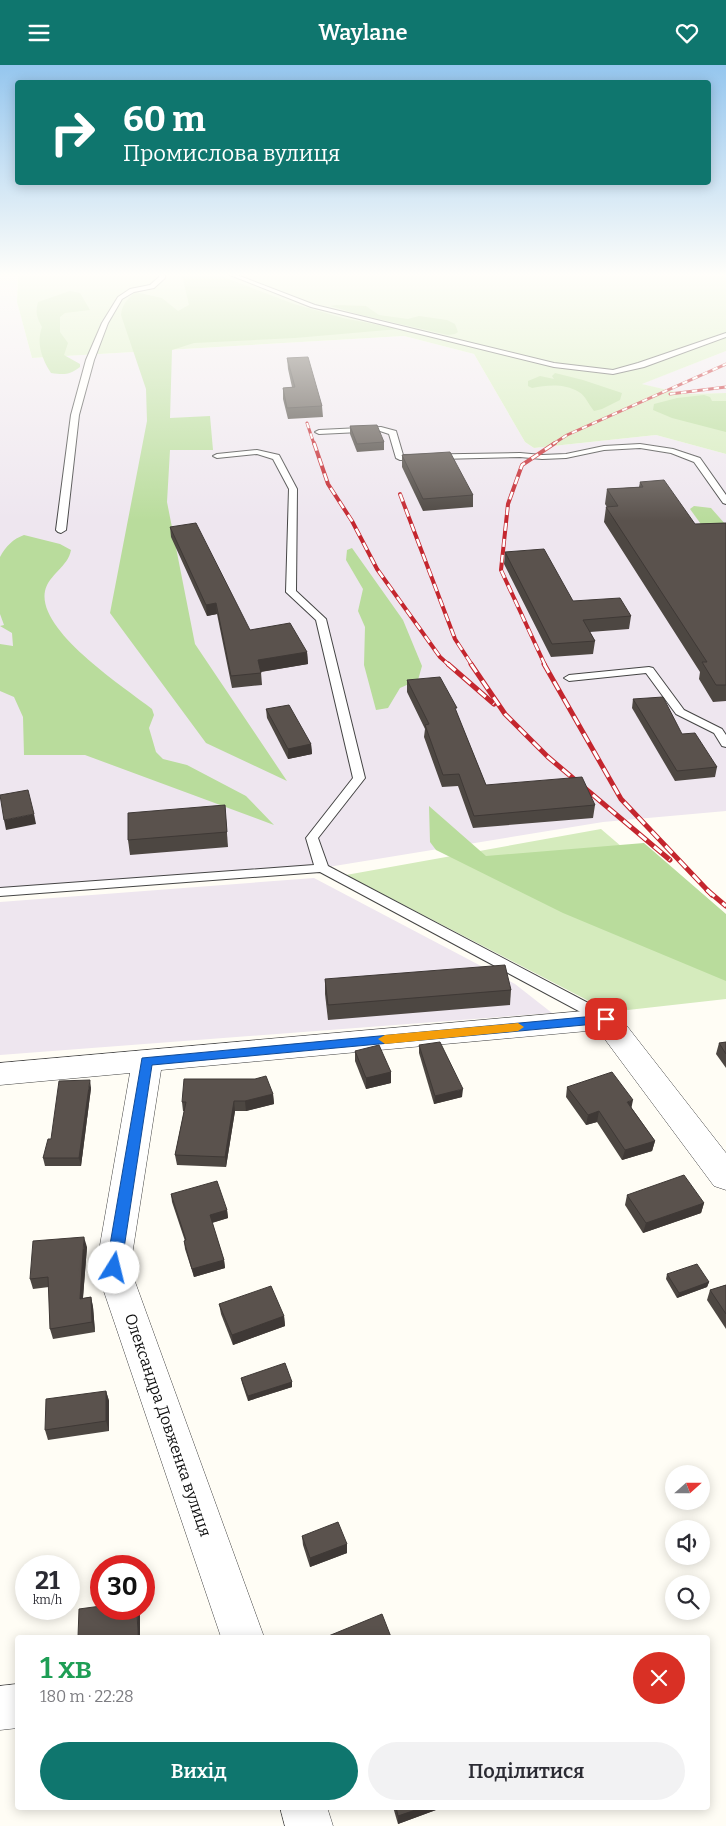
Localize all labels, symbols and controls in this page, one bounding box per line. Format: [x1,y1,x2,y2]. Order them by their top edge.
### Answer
icon: menu [25,19,53,47]
text: Waylane [318,19,408,46]
icon: heart [673,19,701,47]
text: 60 m [123,98,206,140]
icon: right [40,100,105,165]
text: Промислова вулиця [123,140,340,167]
pin [585,998,627,1040]
icon: arrive [592,1005,620,1033]
position arrow [87,1241,139,1293]
street label: Олександра Довженка вулиця [121,1311,215,1539]
north arrow [665,1465,710,1510]
map controls [665,1465,710,1620]
button: sound [665,1520,710,1565]
speed limit sign: 30 [90,1555,155,1620]
text: 21 [35,1566,60,1596]
button: search [665,1575,710,1620]
text: km/h [33,1593,62,1607]
text: 1 хв [40,1650,92,1686]
button: close [633,1652,685,1704]
text: 180 m · 22:28 [40,1687,134,1706]
button: Вихід [40,1742,358,1800]
button: Поділитися [368,1742,685,1800]

